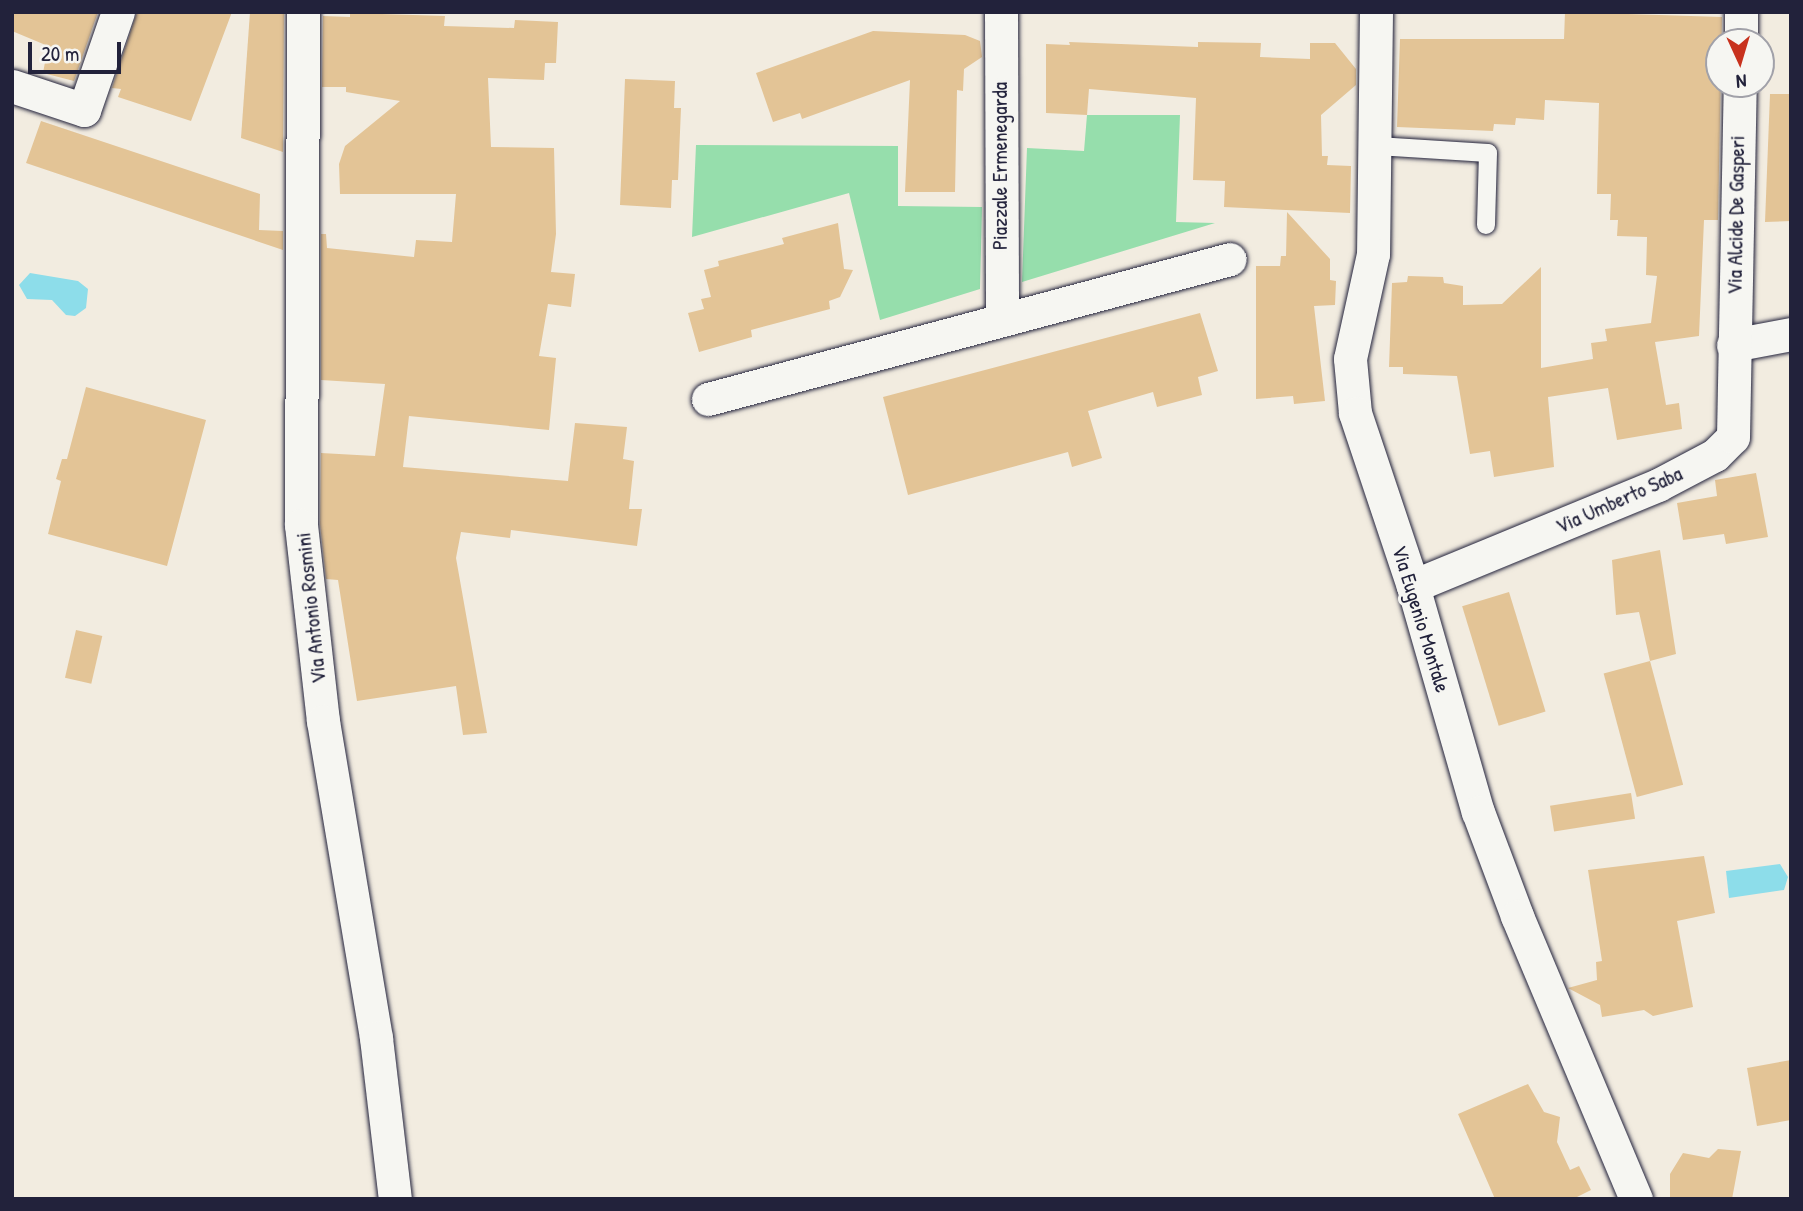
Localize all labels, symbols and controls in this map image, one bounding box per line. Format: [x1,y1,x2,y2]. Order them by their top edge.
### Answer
scale bar [32,28,124,72]
north arrow [1705,28,1775,98]
text: 20 m [41,39,79,68]
text: N [1735,69,1747,95]
street label: Piazzale Ermenegarda [987,82,1013,250]
street label: Via Alcide De Gasperi [1722,135,1750,295]
street label: Via Umberto Saba [1552,461,1686,539]
street label: Via Antonio Rosmini [291,531,331,685]
street label: Via Eugenio Montale [1387,542,1455,696]

